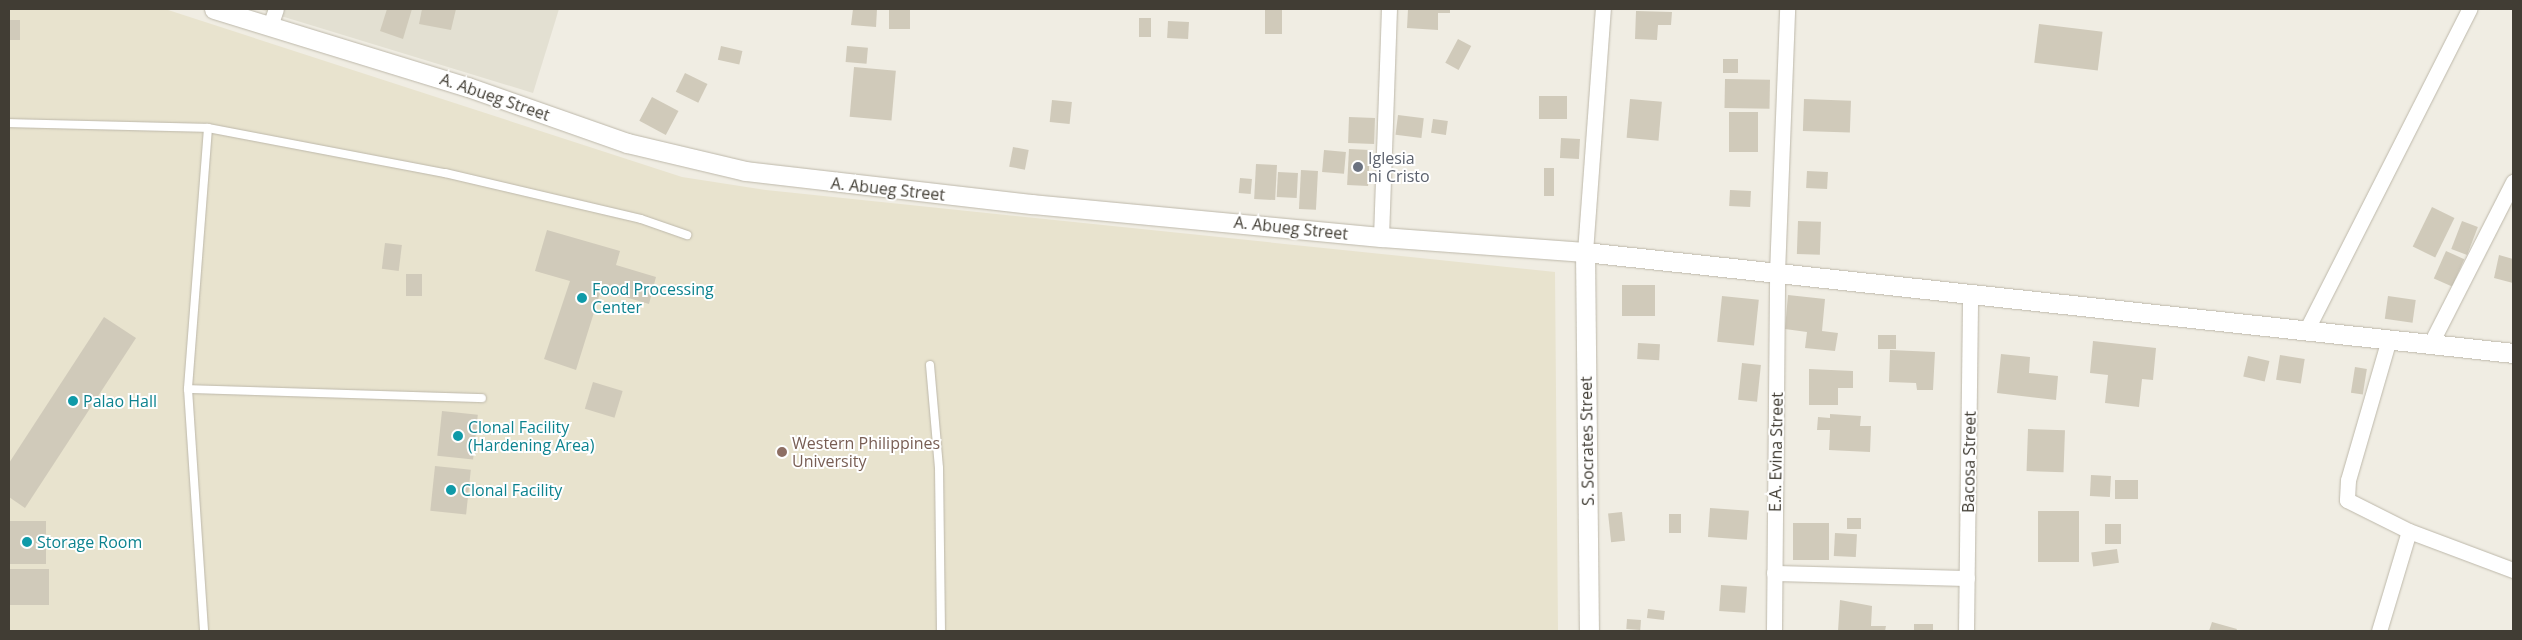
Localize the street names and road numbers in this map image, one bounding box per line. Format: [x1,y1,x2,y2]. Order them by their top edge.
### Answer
street label: A. Abueg Street [438,69,552,125]
street label: A. Abueg Street [830,173,946,205]
street label: A. Abueg Street [1233,212,1349,244]
street label: S. Socrates Street [1576,376,1598,506]
street label: E.A. Evina Street [1765,392,1787,512]
street label: Bacosa Street [1959,411,1979,513]

